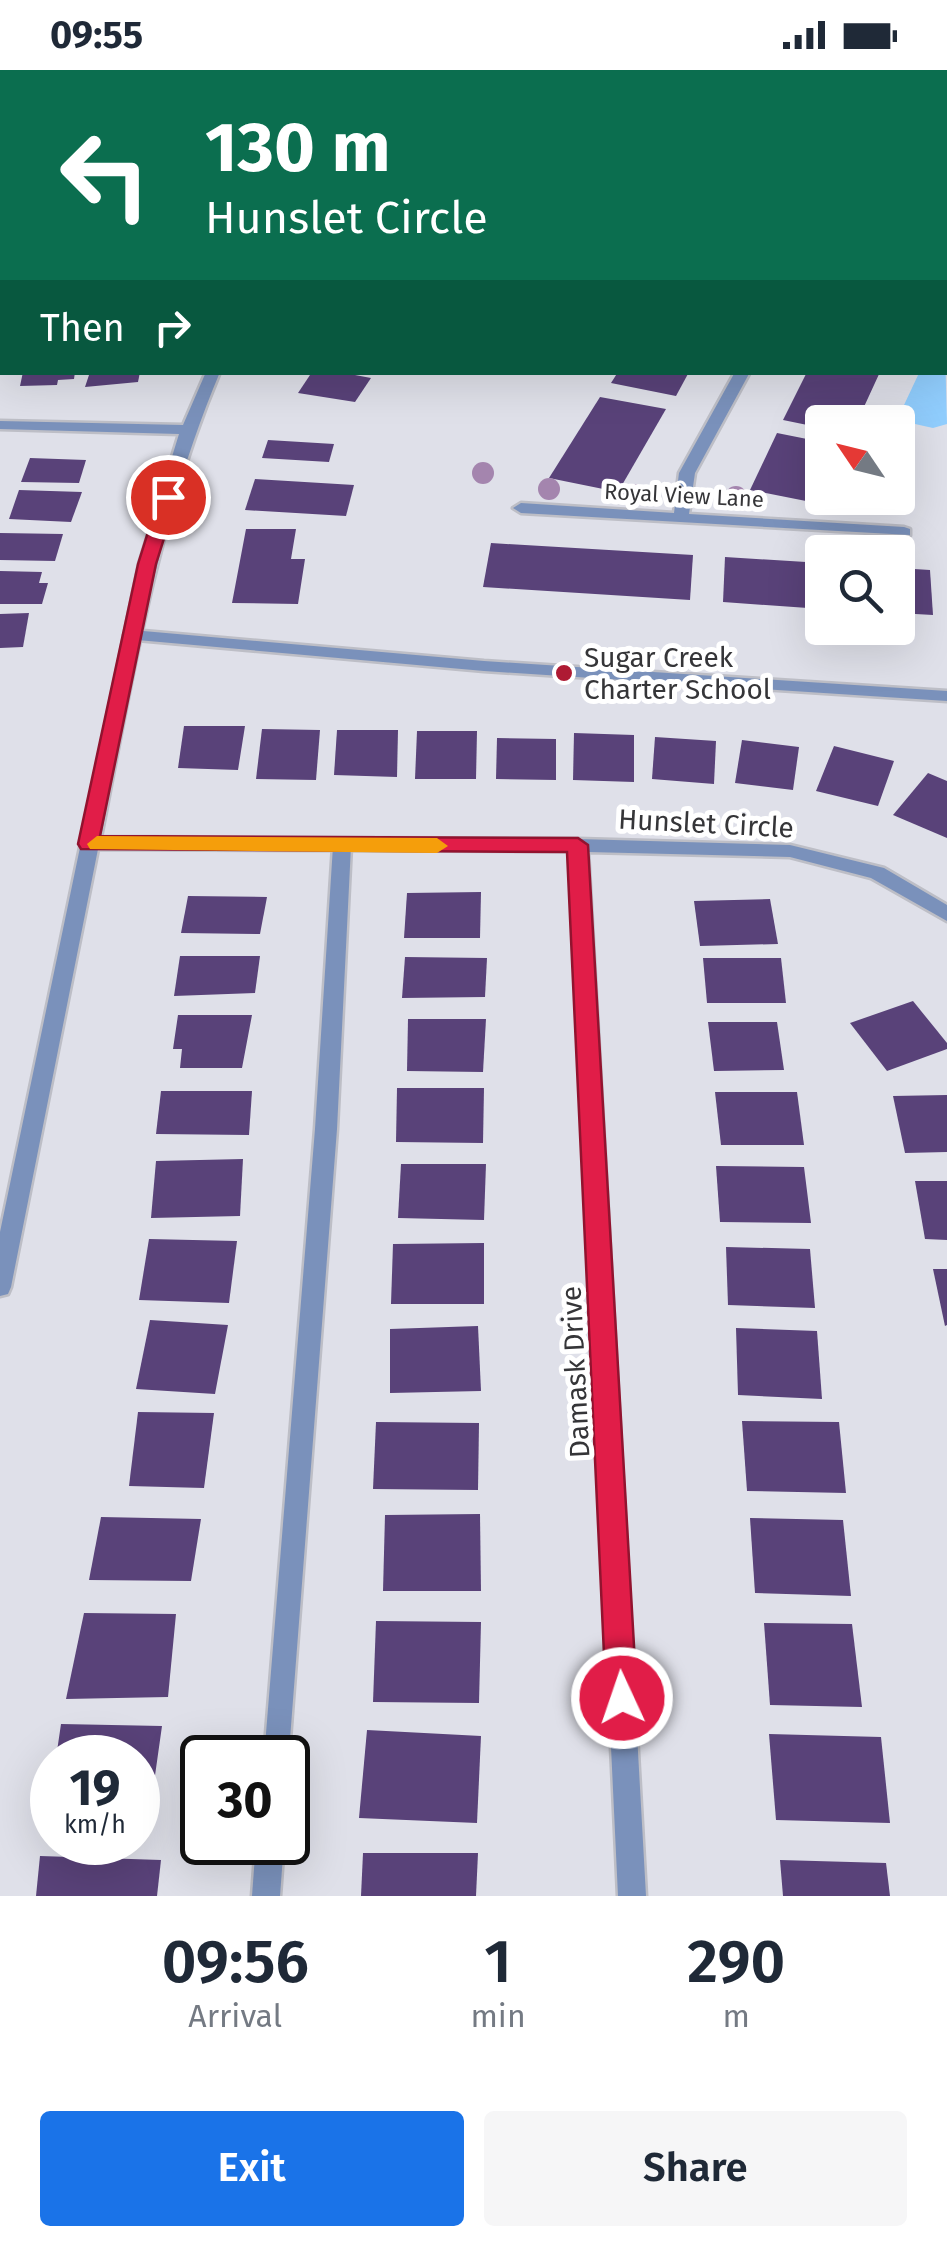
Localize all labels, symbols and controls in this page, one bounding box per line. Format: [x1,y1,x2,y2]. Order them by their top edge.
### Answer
text: 09:55 [50,12,143,58]
text: 130 m [205,106,391,190]
icon: left [40,110,170,240]
text: Hunslet Circle [205,191,488,245]
icon: right [145,300,200,355]
text: Then [40,305,125,351]
north arrow [805,405,915,515]
map controls [805,405,915,645]
pin [126,455,211,540]
icon: arrive [141,470,196,525]
street label: Royal View Lane [603,478,765,513]
button: search [805,535,915,645]
place label: Sugar Creek Charter School [584,641,771,706]
marker: Sugar Creek Charter School [553,662,575,684]
street label: Hunslet Circle [617,802,795,845]
street label: Damask Drive [555,1285,596,1459]
position arrow [570,1646,674,1750]
speed limit sign: 30 [180,1735,310,1865]
text: 19 [69,1758,121,1818]
text: km/h [64,1810,126,1840]
text: 09:56 [162,1926,309,1998]
text: 1 [484,1926,512,1998]
text: 290 [687,1926,785,1998]
text: Arrival [188,1997,282,2035]
text: min [470,1997,526,2035]
text: m [723,1997,750,2035]
button: Exit [40,2111,464,2226]
button: Share [484,2111,907,2226]

